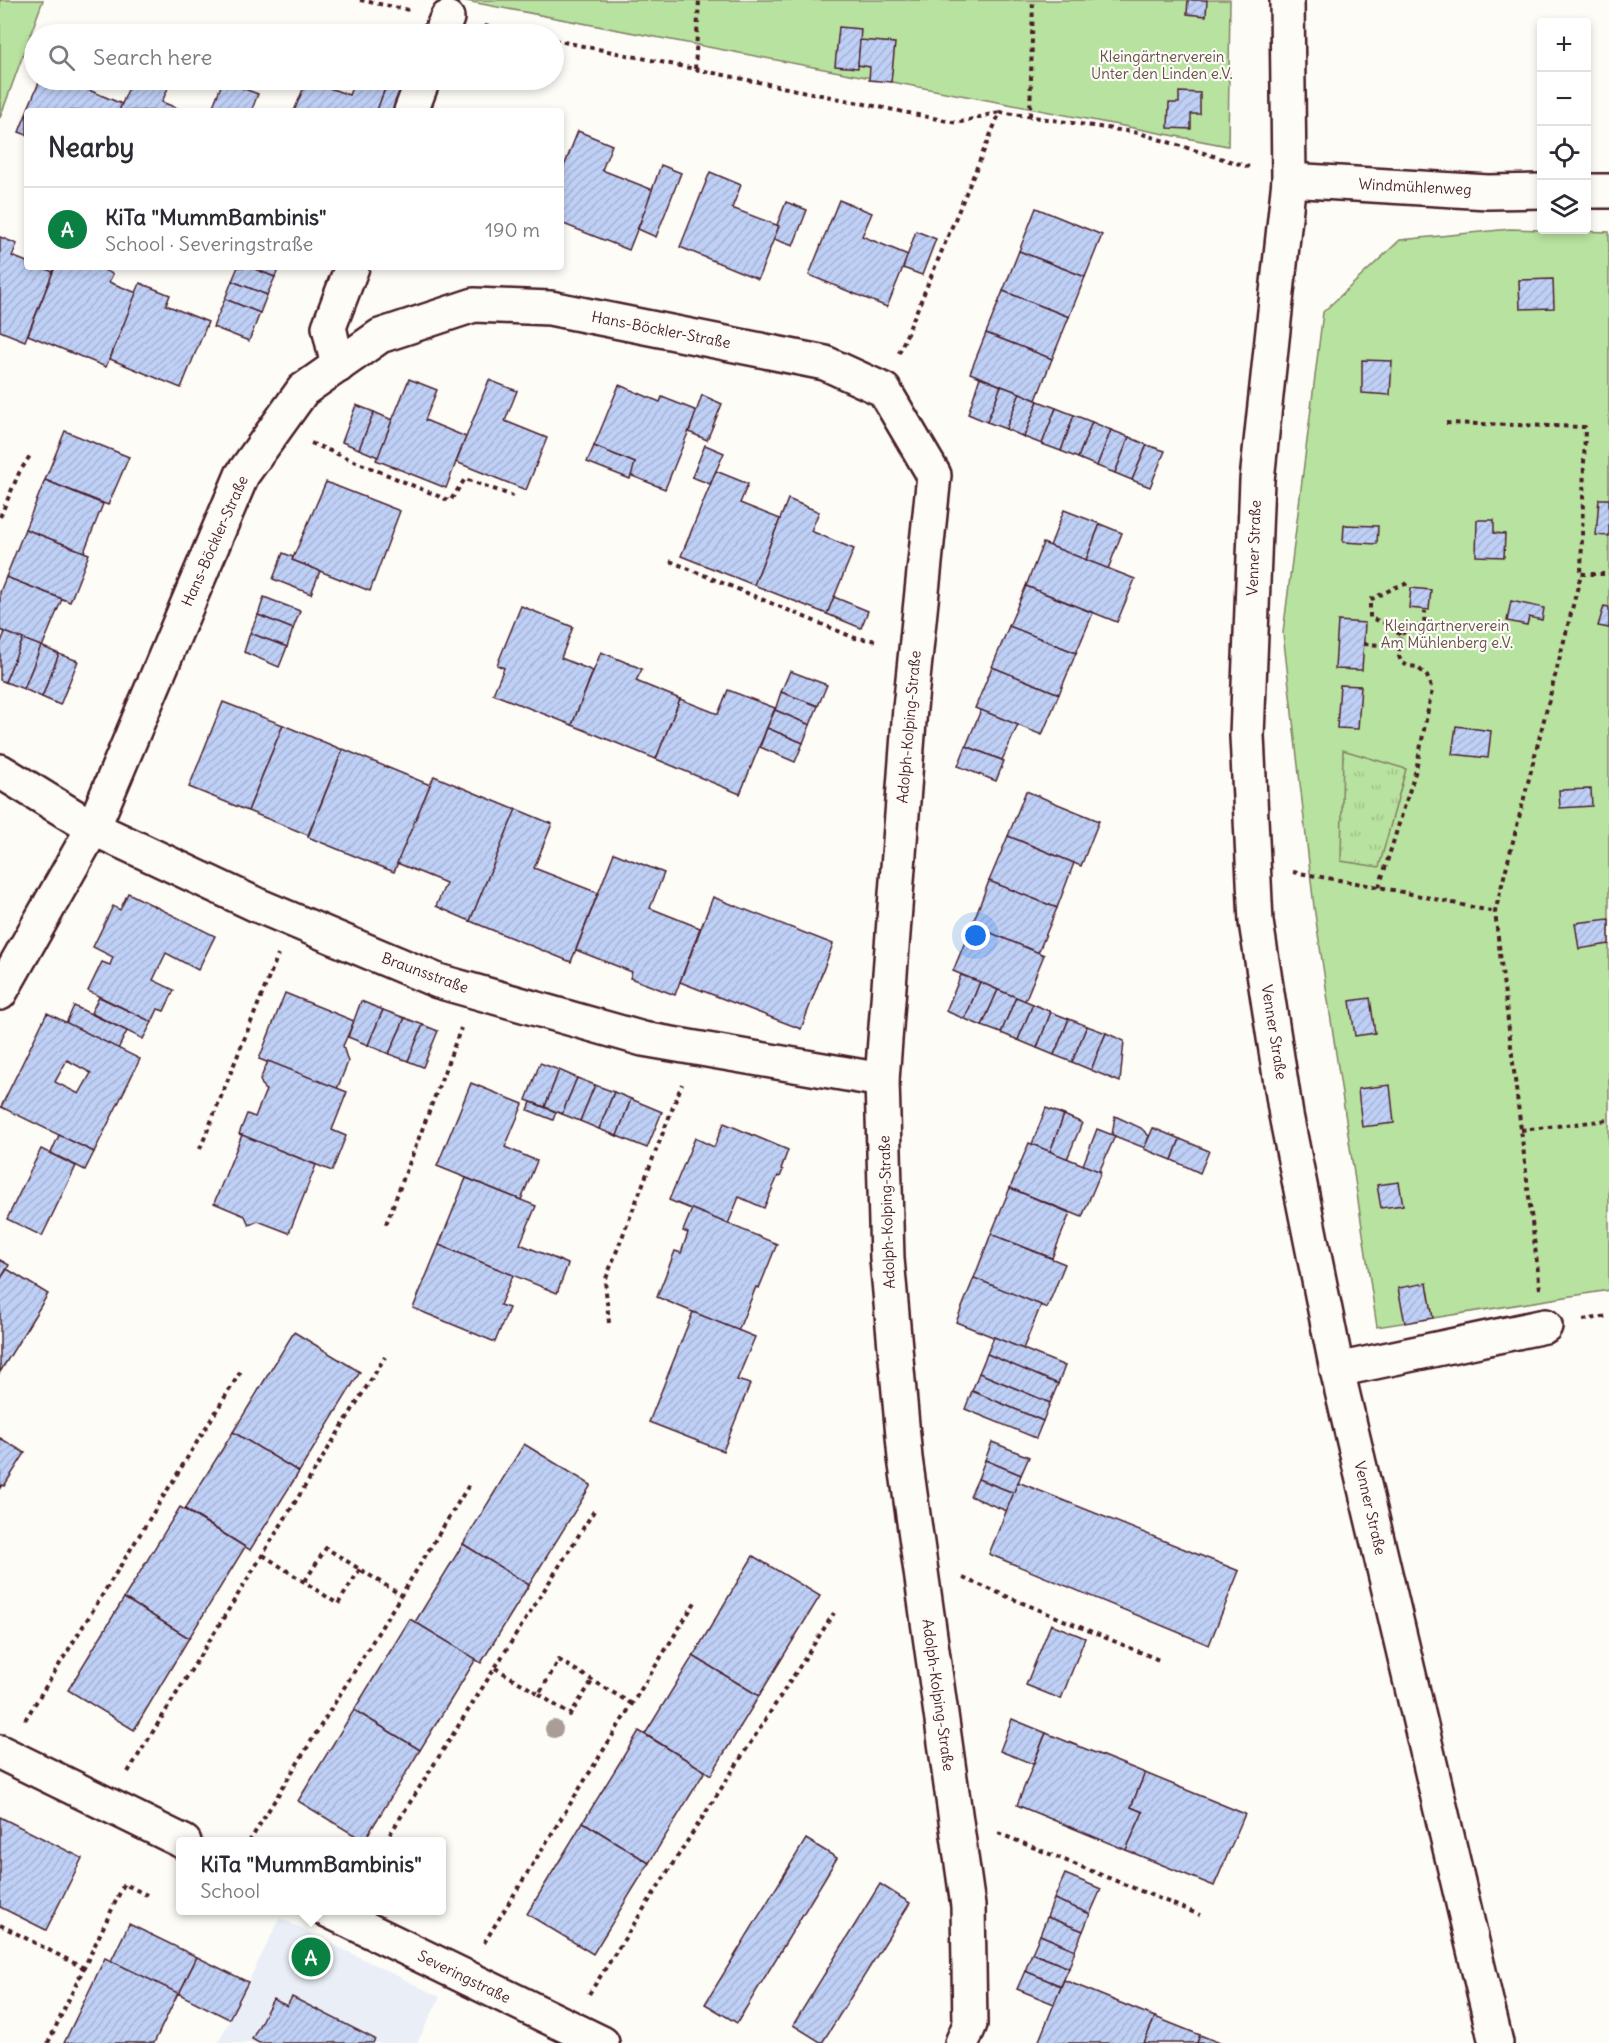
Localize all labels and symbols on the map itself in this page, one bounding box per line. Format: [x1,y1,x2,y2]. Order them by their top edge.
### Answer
park label: Kleingärtnerverein Unter den Linden e.V. [1091,47,1233,83]
street label: Windmühlenweg [1358,174,1472,199]
street label: Hans-Böckler-Straße [590,307,732,352]
street label: Hans-Böckler-Straße [177,472,252,609]
street label: Venner Straße [1242,500,1265,596]
park label: Kleingärtnerverein Am Mühlenberg e.V. [1381,616,1513,652]
street label: Adolph-Kolping-Straße [892,650,925,804]
your location [961,921,990,950]
street label: Braunsstraße [379,948,471,997]
street label: Venner Straße [1258,983,1291,1081]
street label: Adolph-Kolping-Straße [874,1135,899,1289]
street label: Venner Straße [1350,1459,1391,1557]
street label: Adolph-Kolping-Straße [918,1618,959,1772]
pin: A [292,1934,330,1980]
street label: Severingstraße [415,1946,514,2007]

